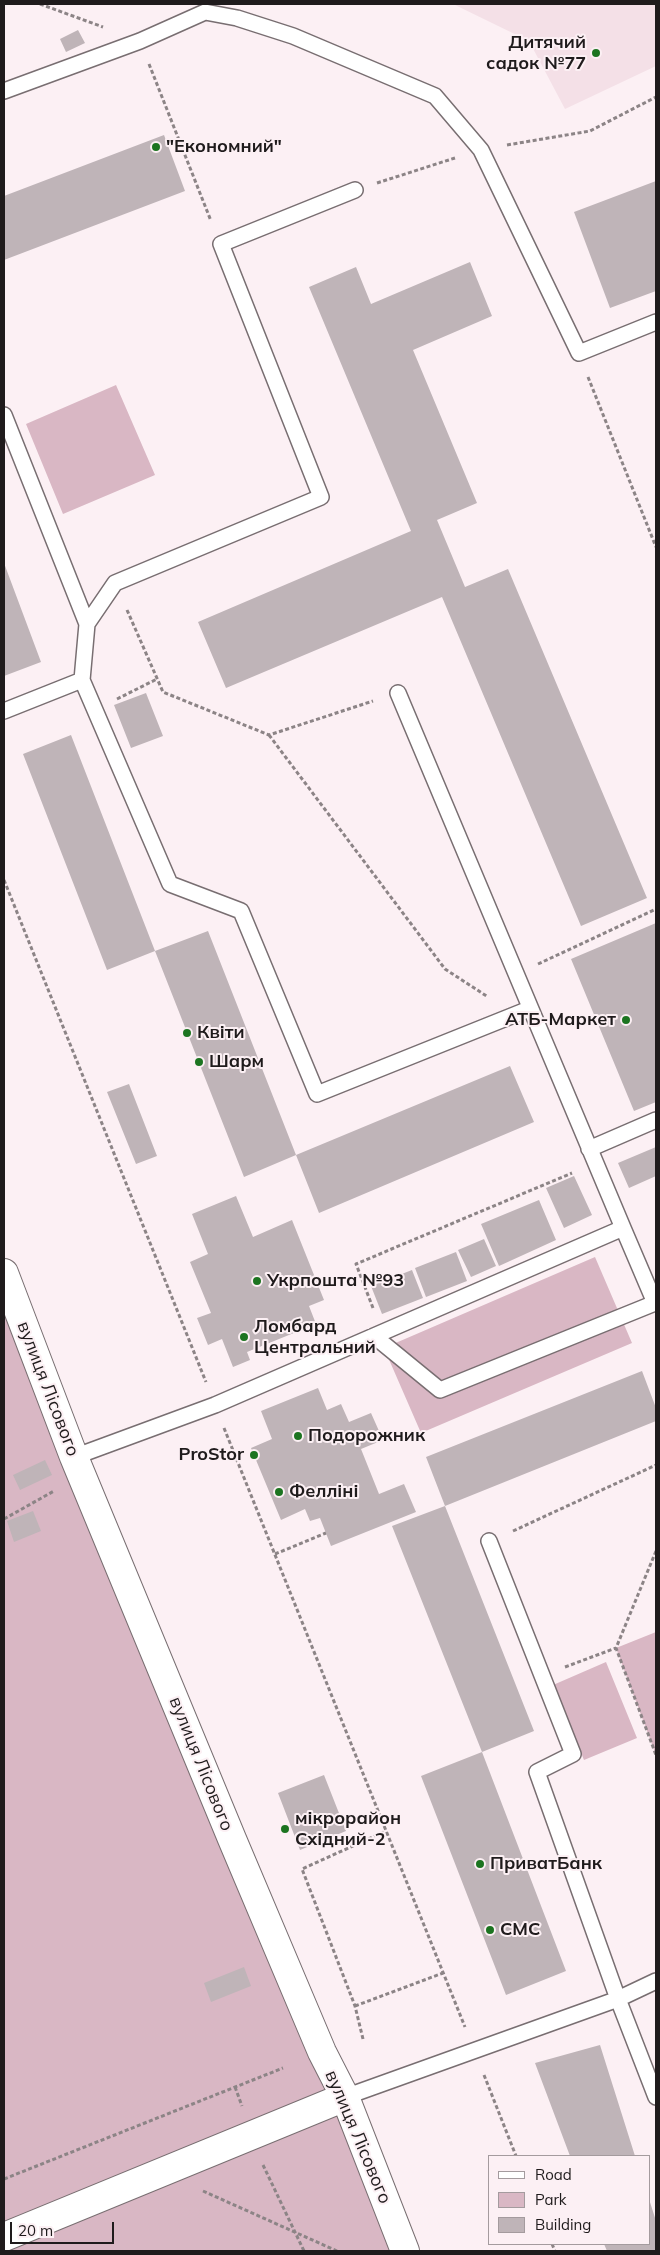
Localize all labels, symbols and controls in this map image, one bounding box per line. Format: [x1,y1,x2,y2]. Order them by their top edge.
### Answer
place label: Дитячий садок №77 [486,32,586,74]
marker: Дитячий садок №77 [590,47,602,59]
place label: "Економний" [166,136,282,158]
marker: "Економний" [150,141,162,153]
place label: АТБ-Маркет [505,1009,616,1031]
marker: АТБ-Маркет [620,1014,632,1026]
place label: Квіти [197,1022,245,1044]
marker: Квіти [181,1027,193,1039]
place label: Шарм [209,1051,264,1073]
marker: Шарм [193,1056,205,1068]
place label: Укрпошта №93 [267,1270,404,1292]
marker: Укрпошта №93 [251,1275,263,1287]
place label: Ломбард Центральний [254,1316,376,1358]
street label: вулиця Лісового [12,1318,84,1460]
marker: Ломбард Центральний [238,1331,250,1343]
place label: Подорожник [308,1425,425,1447]
marker: Подорожник [292,1430,304,1442]
place label: ProStor [179,1444,244,1466]
marker: ProStor [248,1449,260,1461]
place label: Фелліні [289,1481,358,1503]
marker: Фелліні [273,1486,285,1498]
street label: вулиця Лісового [164,1694,238,1834]
place label: мікрорайон Східний-2 [295,1808,401,1850]
marker: мікрорайон Східний-2 [279,1823,291,1835]
place label: ПриватБанк [490,1853,602,1875]
marker: ПриватБанк [474,1858,486,1870]
place label: СМС [500,1919,540,1941]
marker: СМС [484,1924,496,1936]
street label: вулиця Лісового [320,2067,396,2207]
legend [488,2155,650,2245]
text: Road [535,2165,572,2184]
text: Park [535,2190,567,2209]
scale bar [12,2212,116,2244]
text: Building [535,2215,591,2234]
text: 20 m [18,2221,53,2240]

